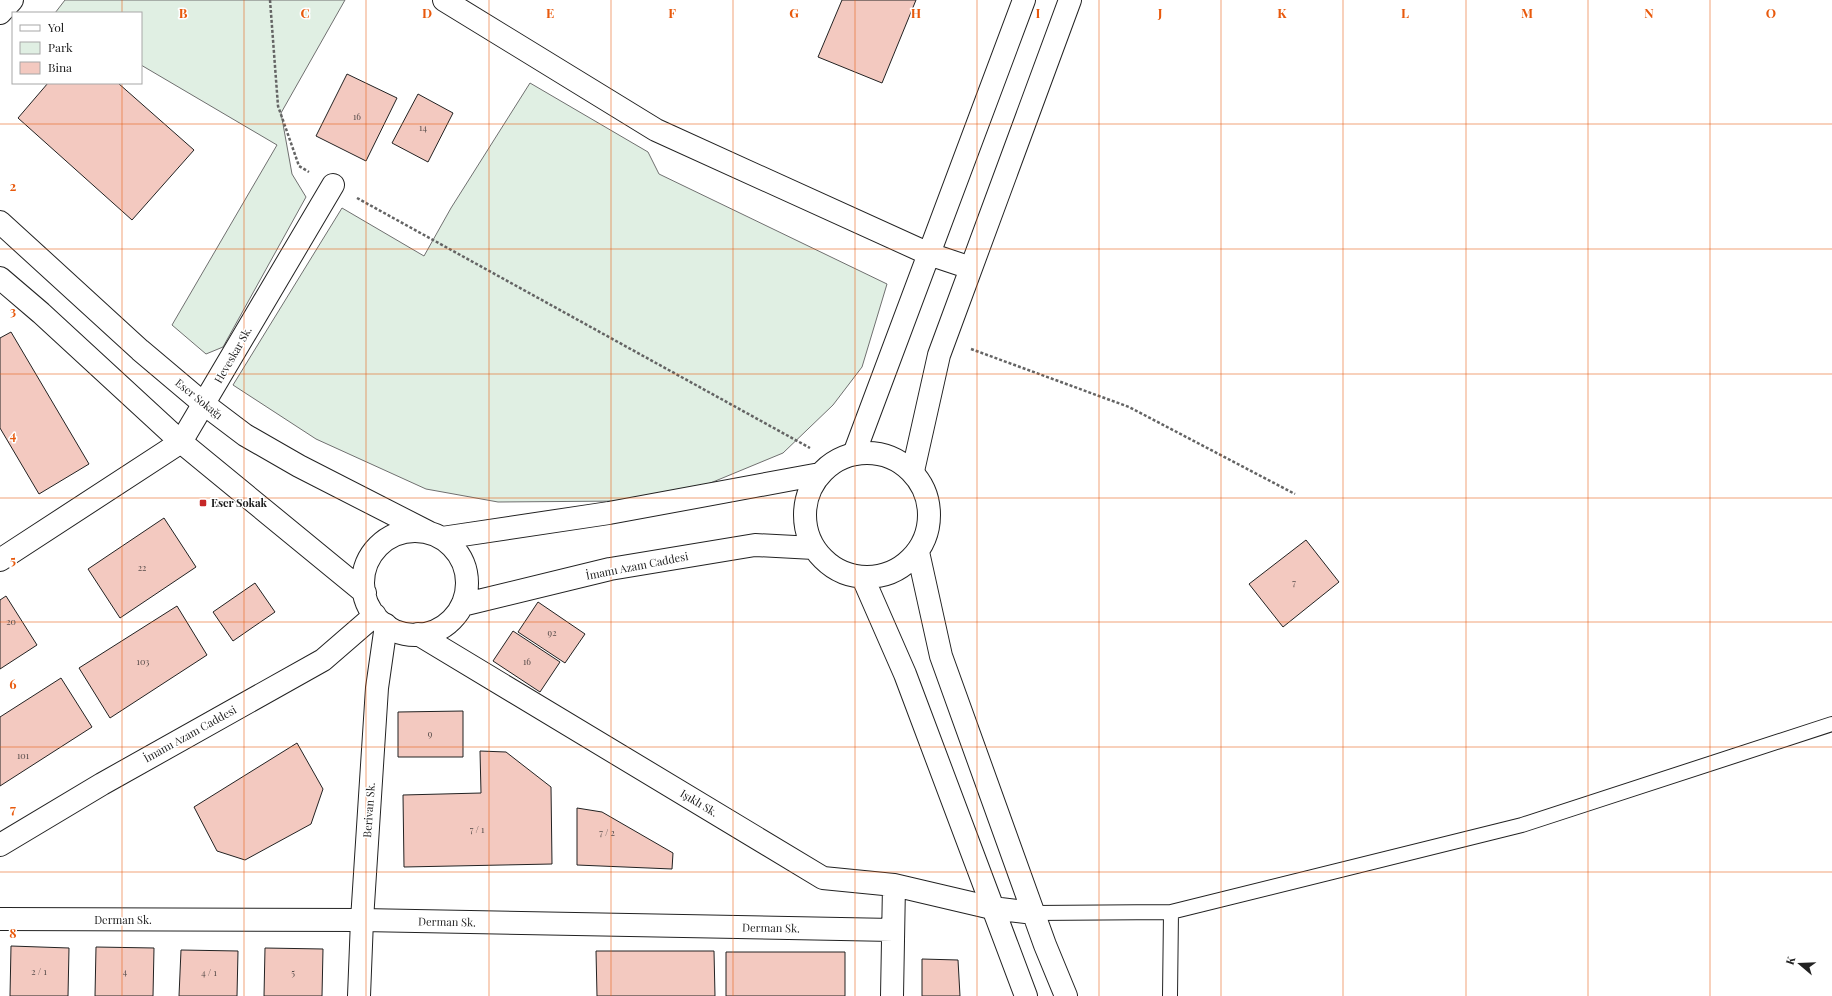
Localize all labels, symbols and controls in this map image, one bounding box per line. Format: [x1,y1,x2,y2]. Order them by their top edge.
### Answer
text: B [179,4,188,21]
text: C [300,4,310,21]
text: D [422,4,432,21]
text: E [546,4,554,21]
text: F [668,4,676,21]
text: G [789,4,799,21]
text: H [911,4,921,21]
text: I [1036,4,1041,21]
text: J [1157,4,1163,21]
text: K [1277,4,1287,21]
text: L [1401,4,1409,21]
text: M [1521,4,1533,21]
text: N [1644,4,1654,21]
text: O [1766,4,1776,21]
legend [12,12,142,84]
text: Yol [47,19,65,35]
text: Park [48,39,73,55]
text: Bina [48,59,72,75]
house number: 16 [353,110,361,122]
house number: 14 [419,121,427,133]
text: 2 [10,177,17,194]
text: 3 [10,302,16,319]
street label: Heveskar Sk. [210,324,255,386]
street label: Eser Sokağı [172,375,226,422]
text: 4 [10,426,17,443]
place label: Eser Sokak [211,495,268,510]
marker: Eser Sokak [198,498,208,508]
street label: İmamı Azam Caddesi [584,548,689,583]
text: 5 [10,551,16,568]
house number: 22 [138,561,146,573]
house number: 7 [1292,576,1296,588]
house number: 20 [6,615,16,627]
house number: 92 [548,626,556,638]
house number: 103 [137,655,149,667]
house number: 16 [523,655,531,667]
text: 6 [9,675,17,692]
street label: İmamı Azam Caddesi [141,702,239,765]
house number: 9 [428,727,433,739]
house number: 101 [17,749,30,761]
street label: Berivan Sk. [359,782,378,838]
street label: Işıklı Sk. [678,785,721,820]
text: 7 [10,800,16,817]
house number: 7 / 1 [470,823,485,835]
house number: 7 / 2 [599,826,615,838]
street label: Derman Sk. [94,912,152,927]
street label: Derman Sk. [418,913,476,930]
street label: Derman Sk. [742,919,800,936]
text: 8 [9,924,17,941]
north arrow [1780,944,1820,984]
text: K [1782,954,1798,967]
house number: 2 / 1 [31,965,47,977]
house number: 4 [123,965,128,977]
house number: 4 / 1 [201,966,217,978]
house number: 5 [291,966,295,978]

